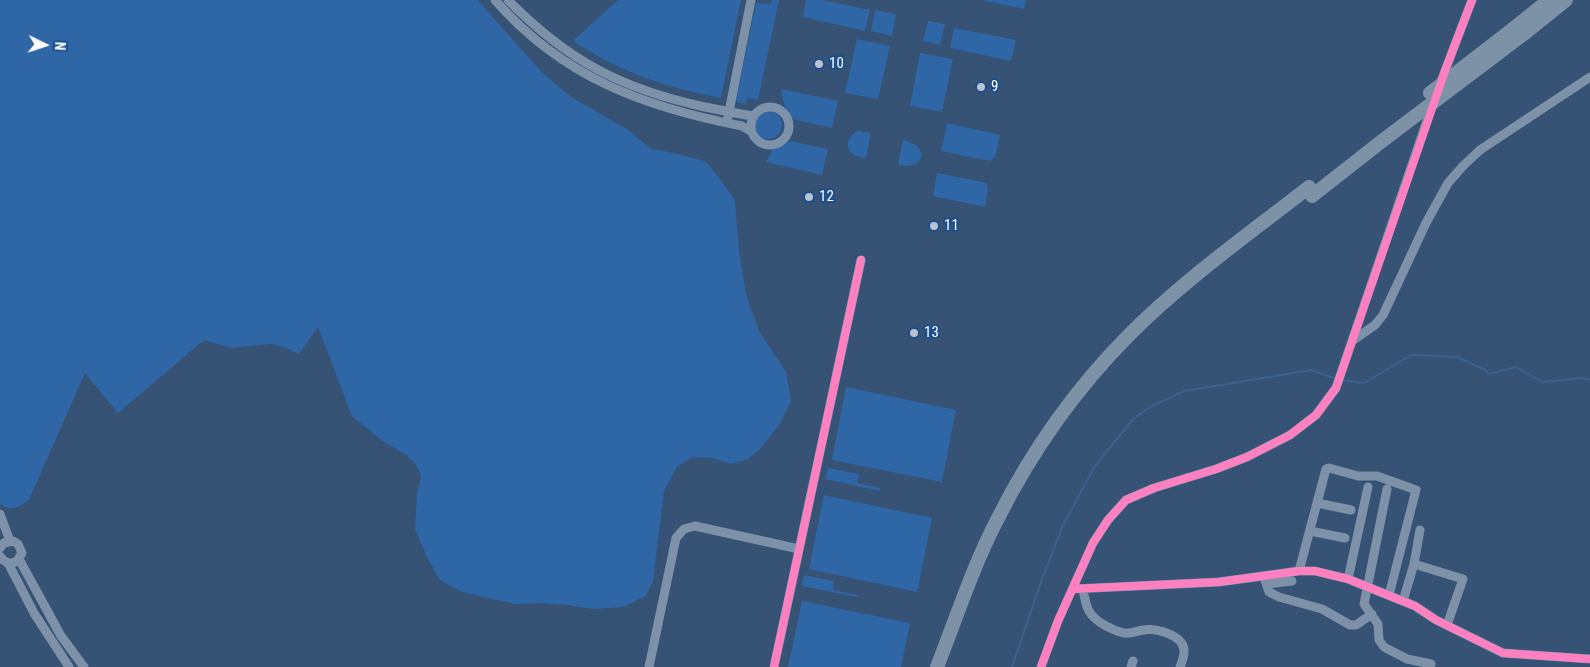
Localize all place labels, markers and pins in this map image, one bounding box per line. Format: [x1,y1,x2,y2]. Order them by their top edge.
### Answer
place label: 10 [829,55,844,73]
marker: 10 [813,58,825,70]
place label: 9 [991,78,998,96]
marker: 9 [975,81,987,93]
place label: 12 [819,188,834,206]
marker: 12 [803,191,815,203]
place label: 11 [944,217,959,235]
marker: 11 [928,220,940,232]
place label: 13 [924,324,939,342]
marker: 13 [908,327,920,339]

